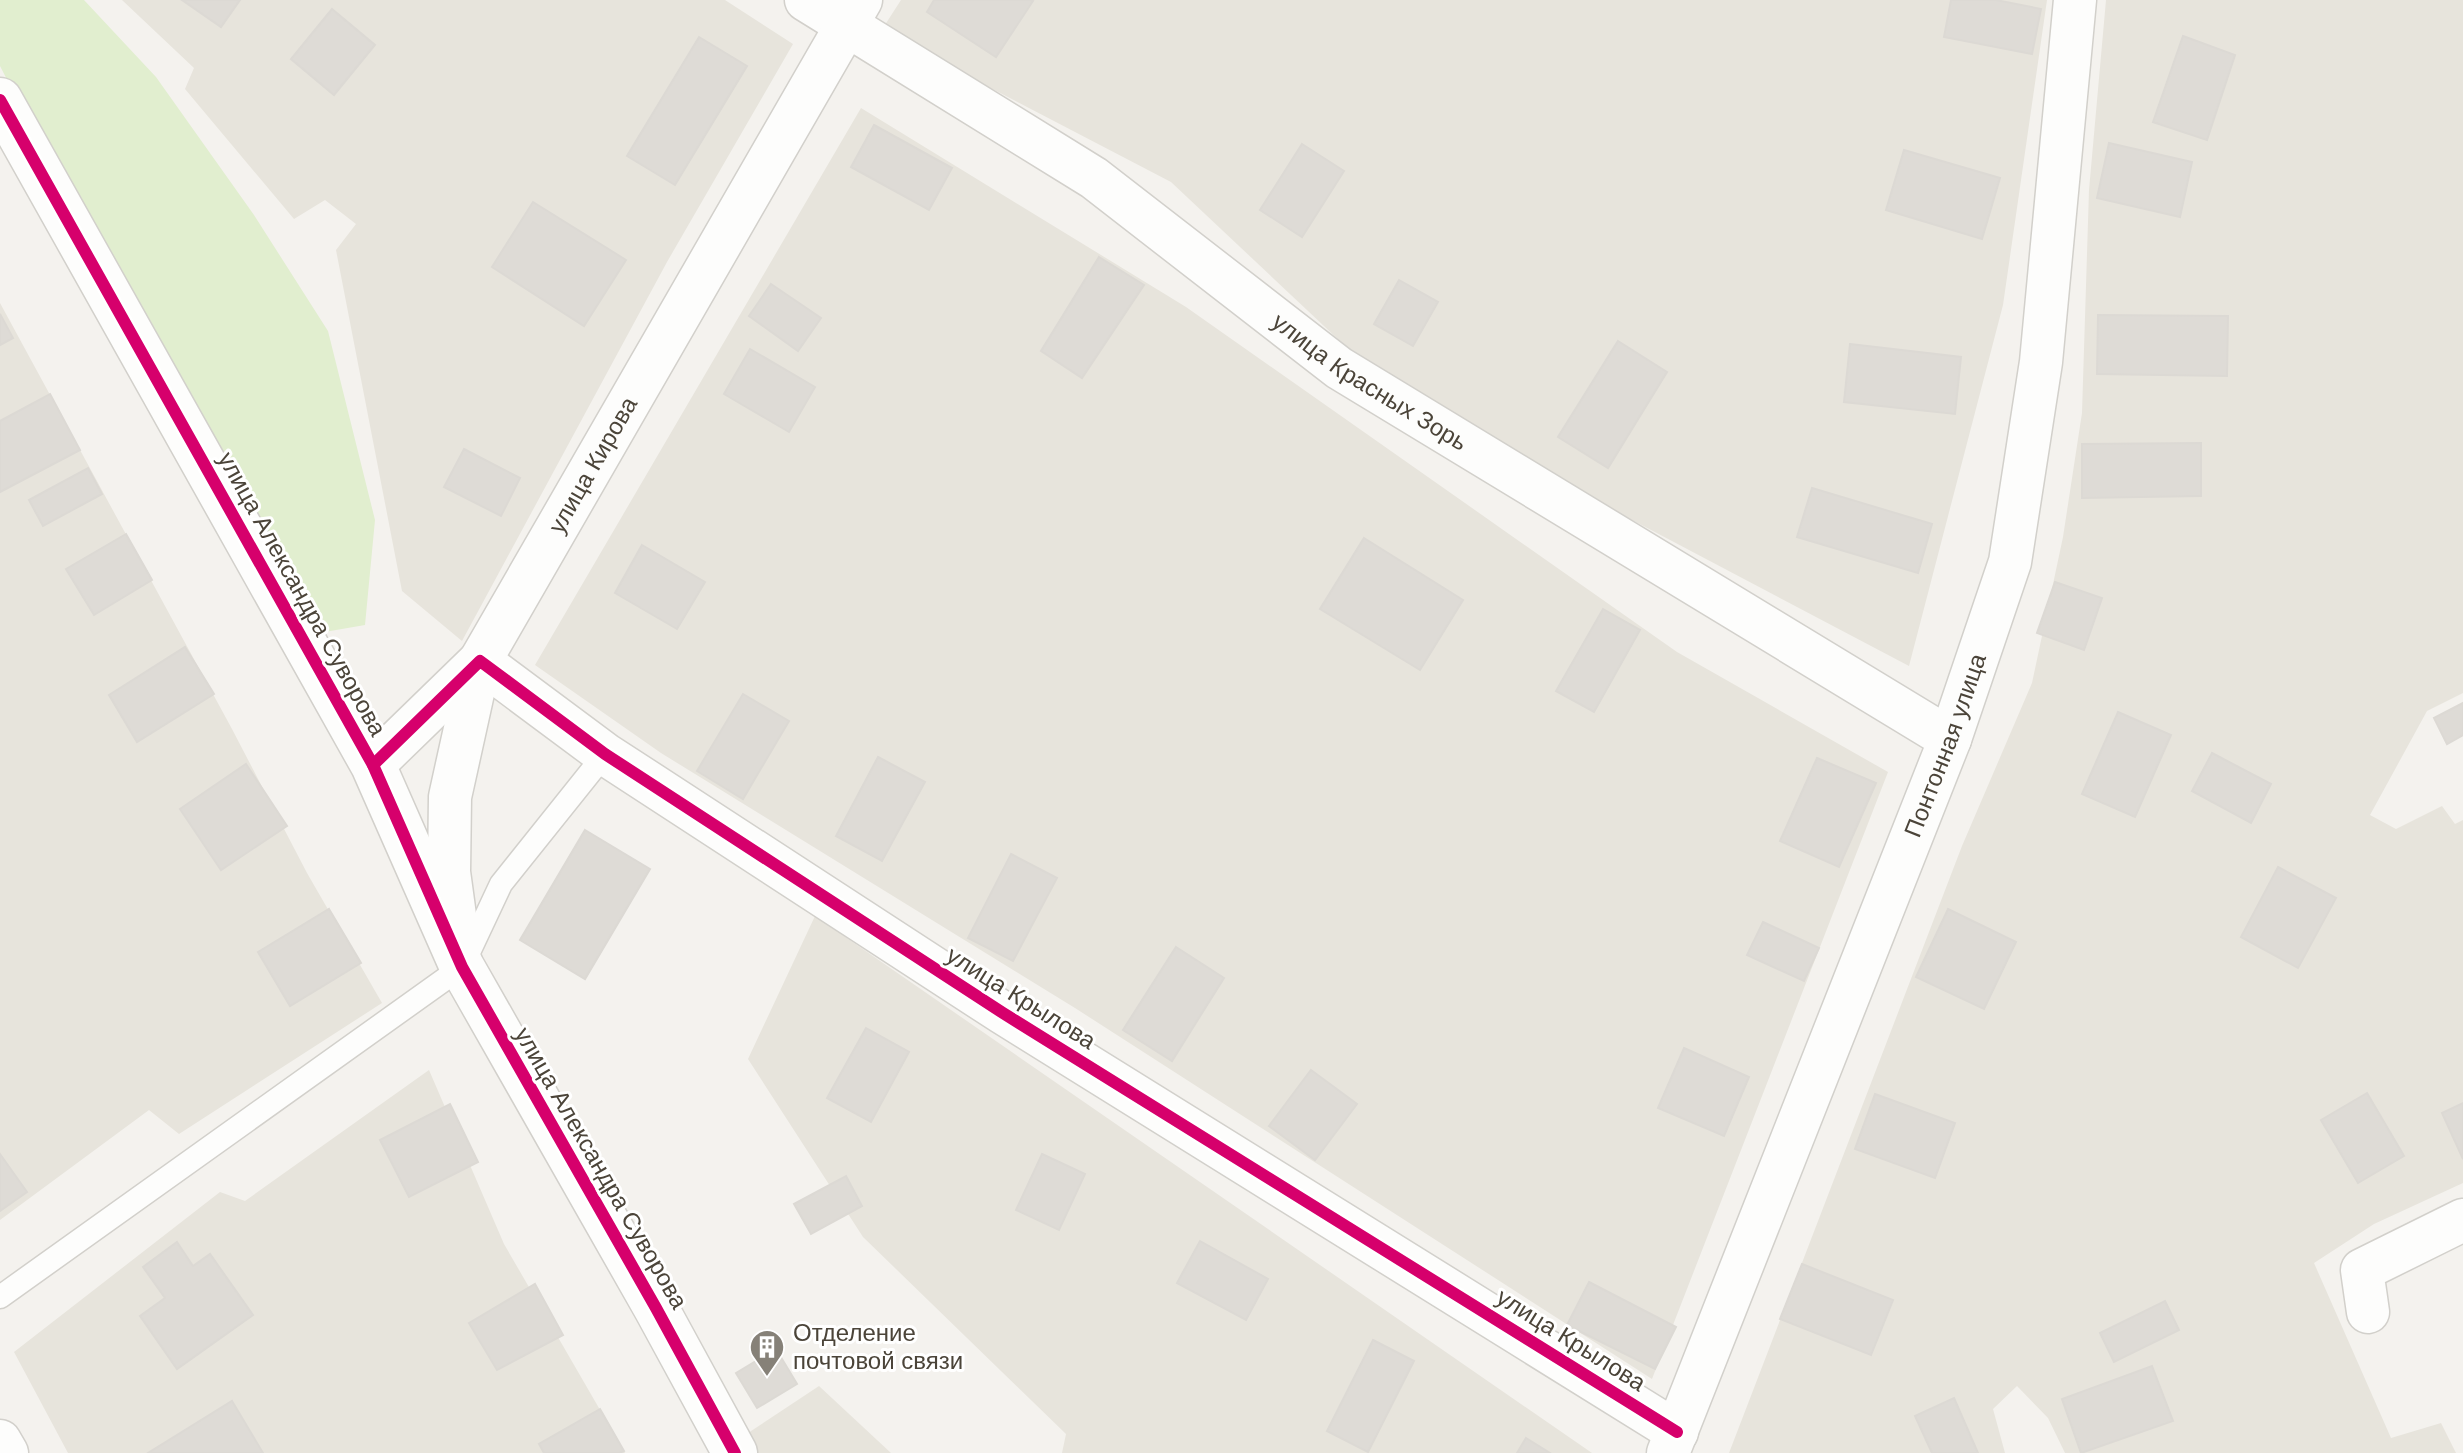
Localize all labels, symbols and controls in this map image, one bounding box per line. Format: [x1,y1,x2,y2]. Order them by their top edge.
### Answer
street label: улица Красных Зорь [1267,307,1472,456]
street label: улица Кирова [543,391,643,538]
street label: улица Александра Суворова [213,447,392,741]
street label: Понтонная улица [1899,650,1991,841]
street label: улица Крылова [942,941,1101,1055]
street label: улица Александра Суворова [510,1022,694,1314]
street label: улица Крылова [1492,1283,1651,1397]
place label: Отделение почтовой связи [793,1319,963,1374]
building icon: Отделение почтовой связи [748,1328,786,1378]

